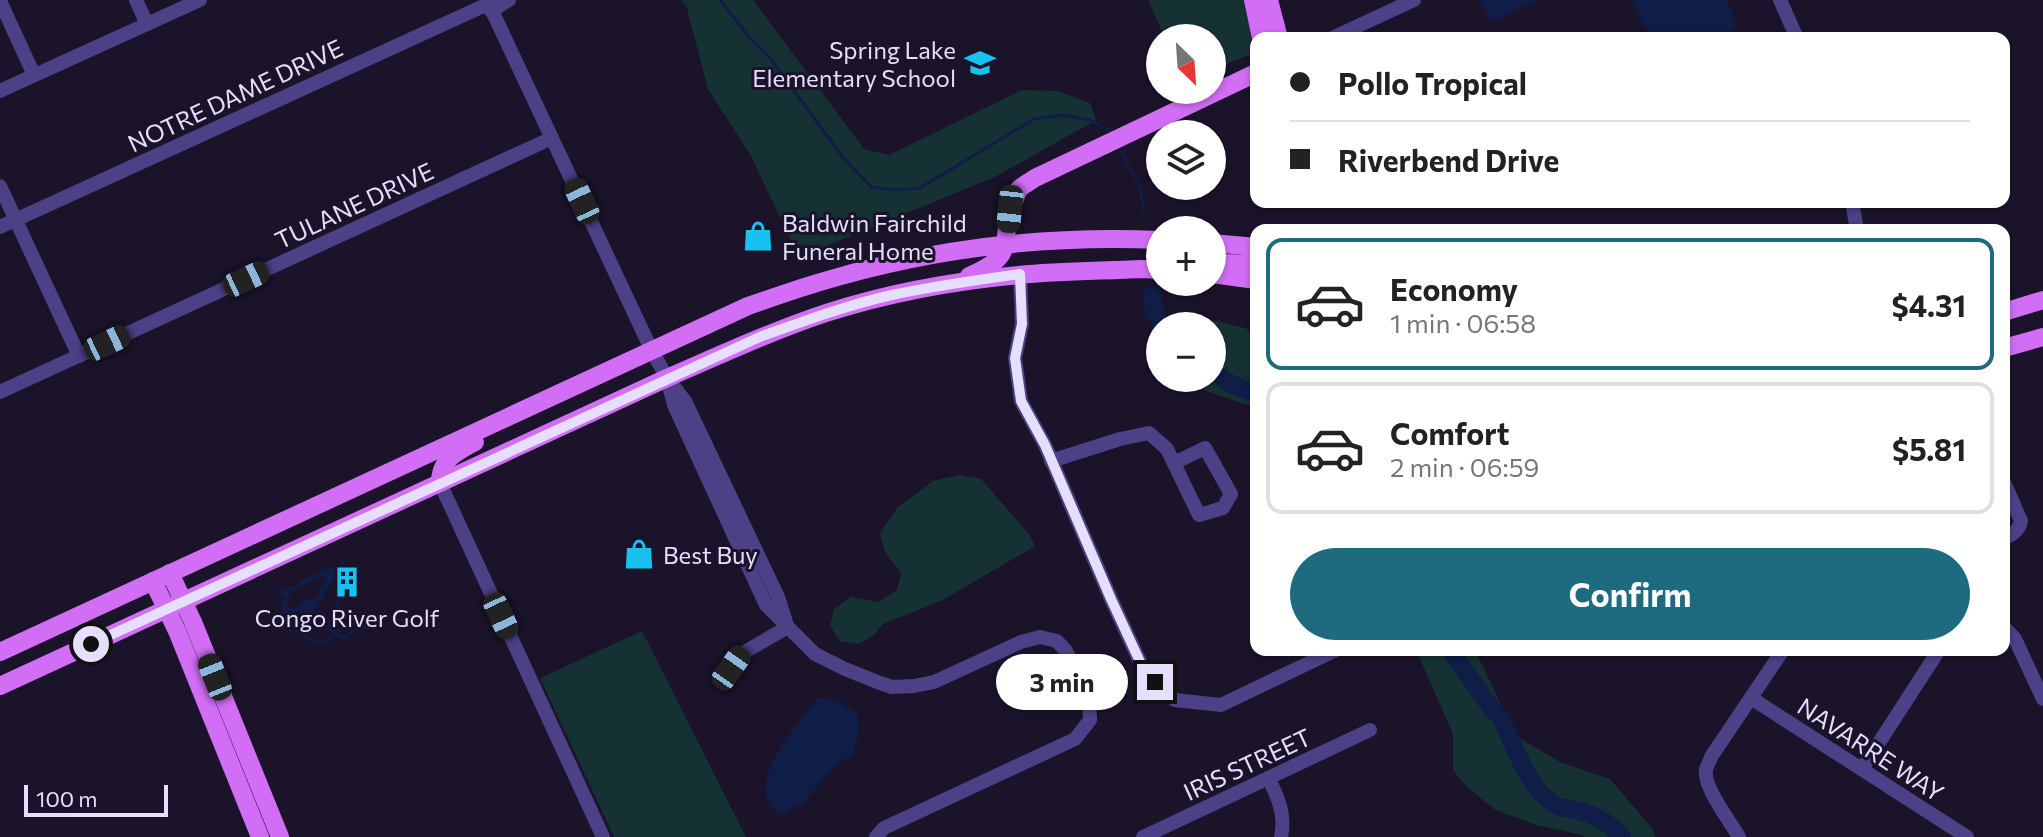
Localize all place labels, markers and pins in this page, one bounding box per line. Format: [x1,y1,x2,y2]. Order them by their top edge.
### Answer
place label: Spring Lake Elementary School [752,35,956,92]
school or university icon: Spring Lake Elementary School [963,46,997,80]
place label: Baldwin Fairchild Funeral Home [782,208,967,265]
shop icon: Baldwin Fairchild Funeral Home [741,219,775,253]
shop icon: Best Buy [622,537,656,571]
place label: Best Buy [663,540,758,569]
building icon: Congo River Golf [330,565,364,599]
place label: Congo River Golf [255,603,440,632]

